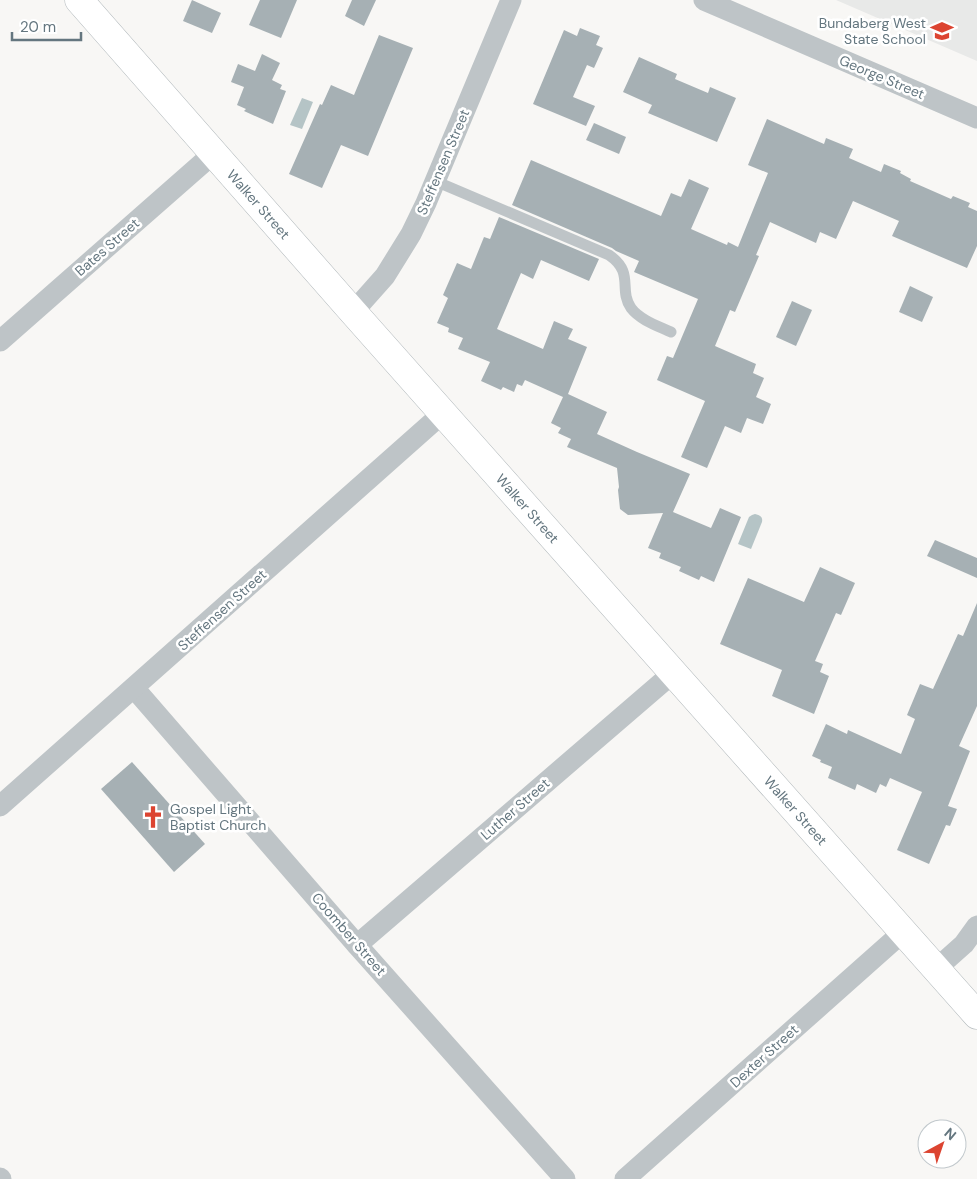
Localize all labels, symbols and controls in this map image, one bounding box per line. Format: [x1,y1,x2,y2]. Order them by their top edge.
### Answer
scale bar [12,10,81,42]
place label: Bundaberg West State School [819,14,926,48]
text: 20 m [20,17,56,37]
school or university icon: Bundaberg West State School [929,18,955,44]
street label: George Street [837,51,927,103]
street label: Steffensen Street [413,106,473,218]
street label: Walker Street [223,166,294,243]
street label: Bates Street [71,214,143,280]
street label: Walker Street [492,470,563,547]
street label: Steffensen Street [174,566,270,654]
street label: Walker Street [760,772,831,849]
street label: Luther Street [477,774,553,844]
place label: Gospel Light Baptist Church [170,800,266,834]
church icon: Gospel Light Baptist Church [140,804,166,830]
street label: Coomber Street [308,889,390,979]
street label: Dexter Street [726,1021,802,1091]
north arrow [917,1119,967,1169]
text: N [941,1124,960,1144]

